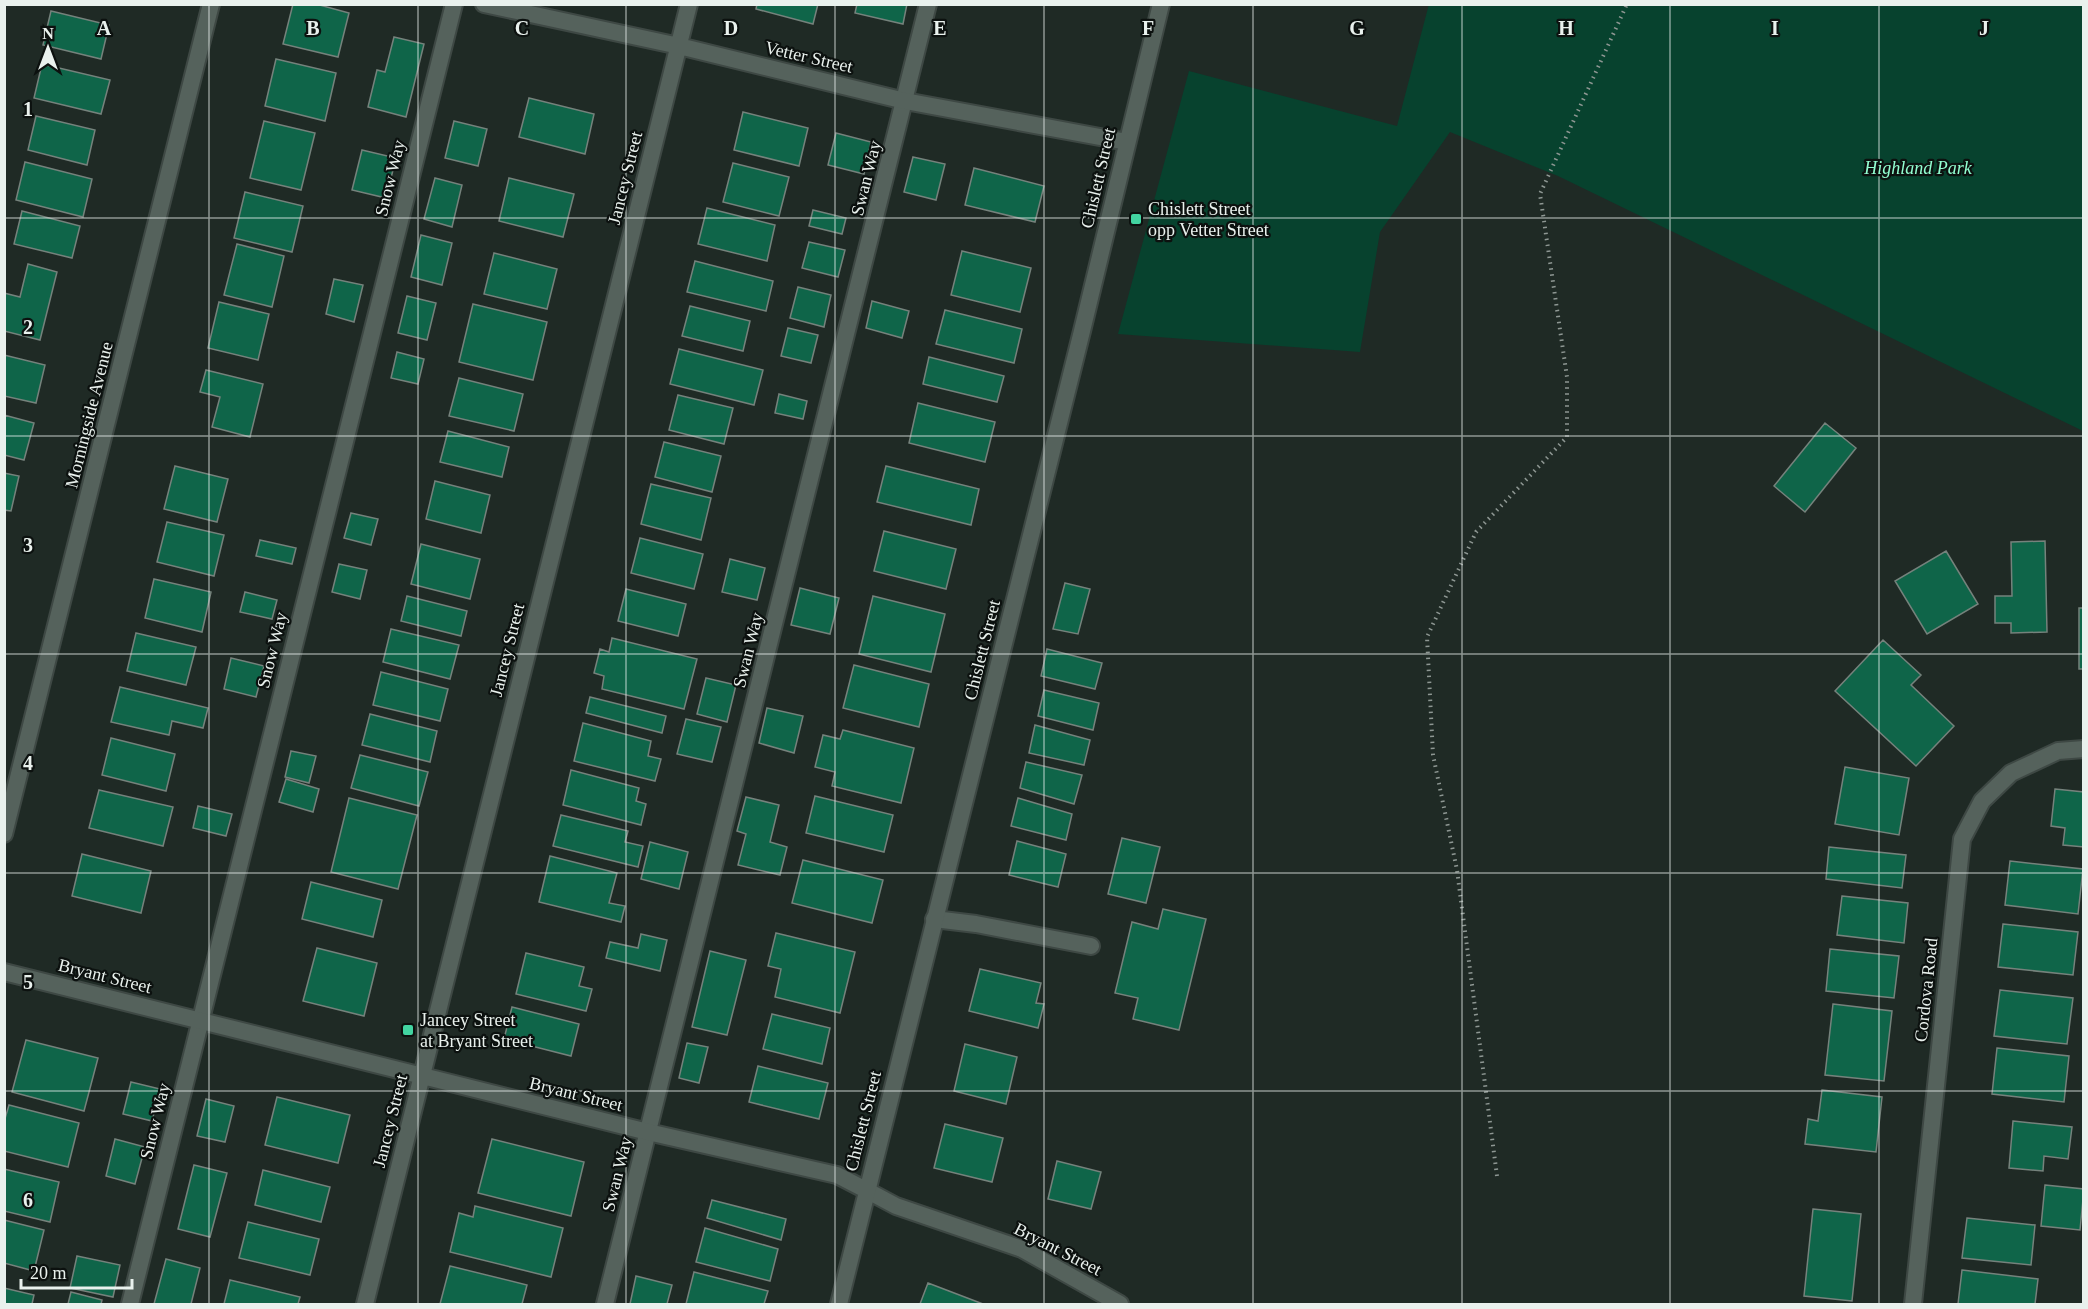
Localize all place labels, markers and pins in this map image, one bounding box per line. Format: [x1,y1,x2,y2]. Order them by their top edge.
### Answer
place label: Chislett Street opp Vetter Street [1148,199,1269,240]
marker: Chislett Street opp Vetter Street [1129,212,1143,226]
place label: Jancey Street at Bryant Street [420,1010,533,1051]
marker: Jancey Street at Bryant Street [401,1023,415,1037]

